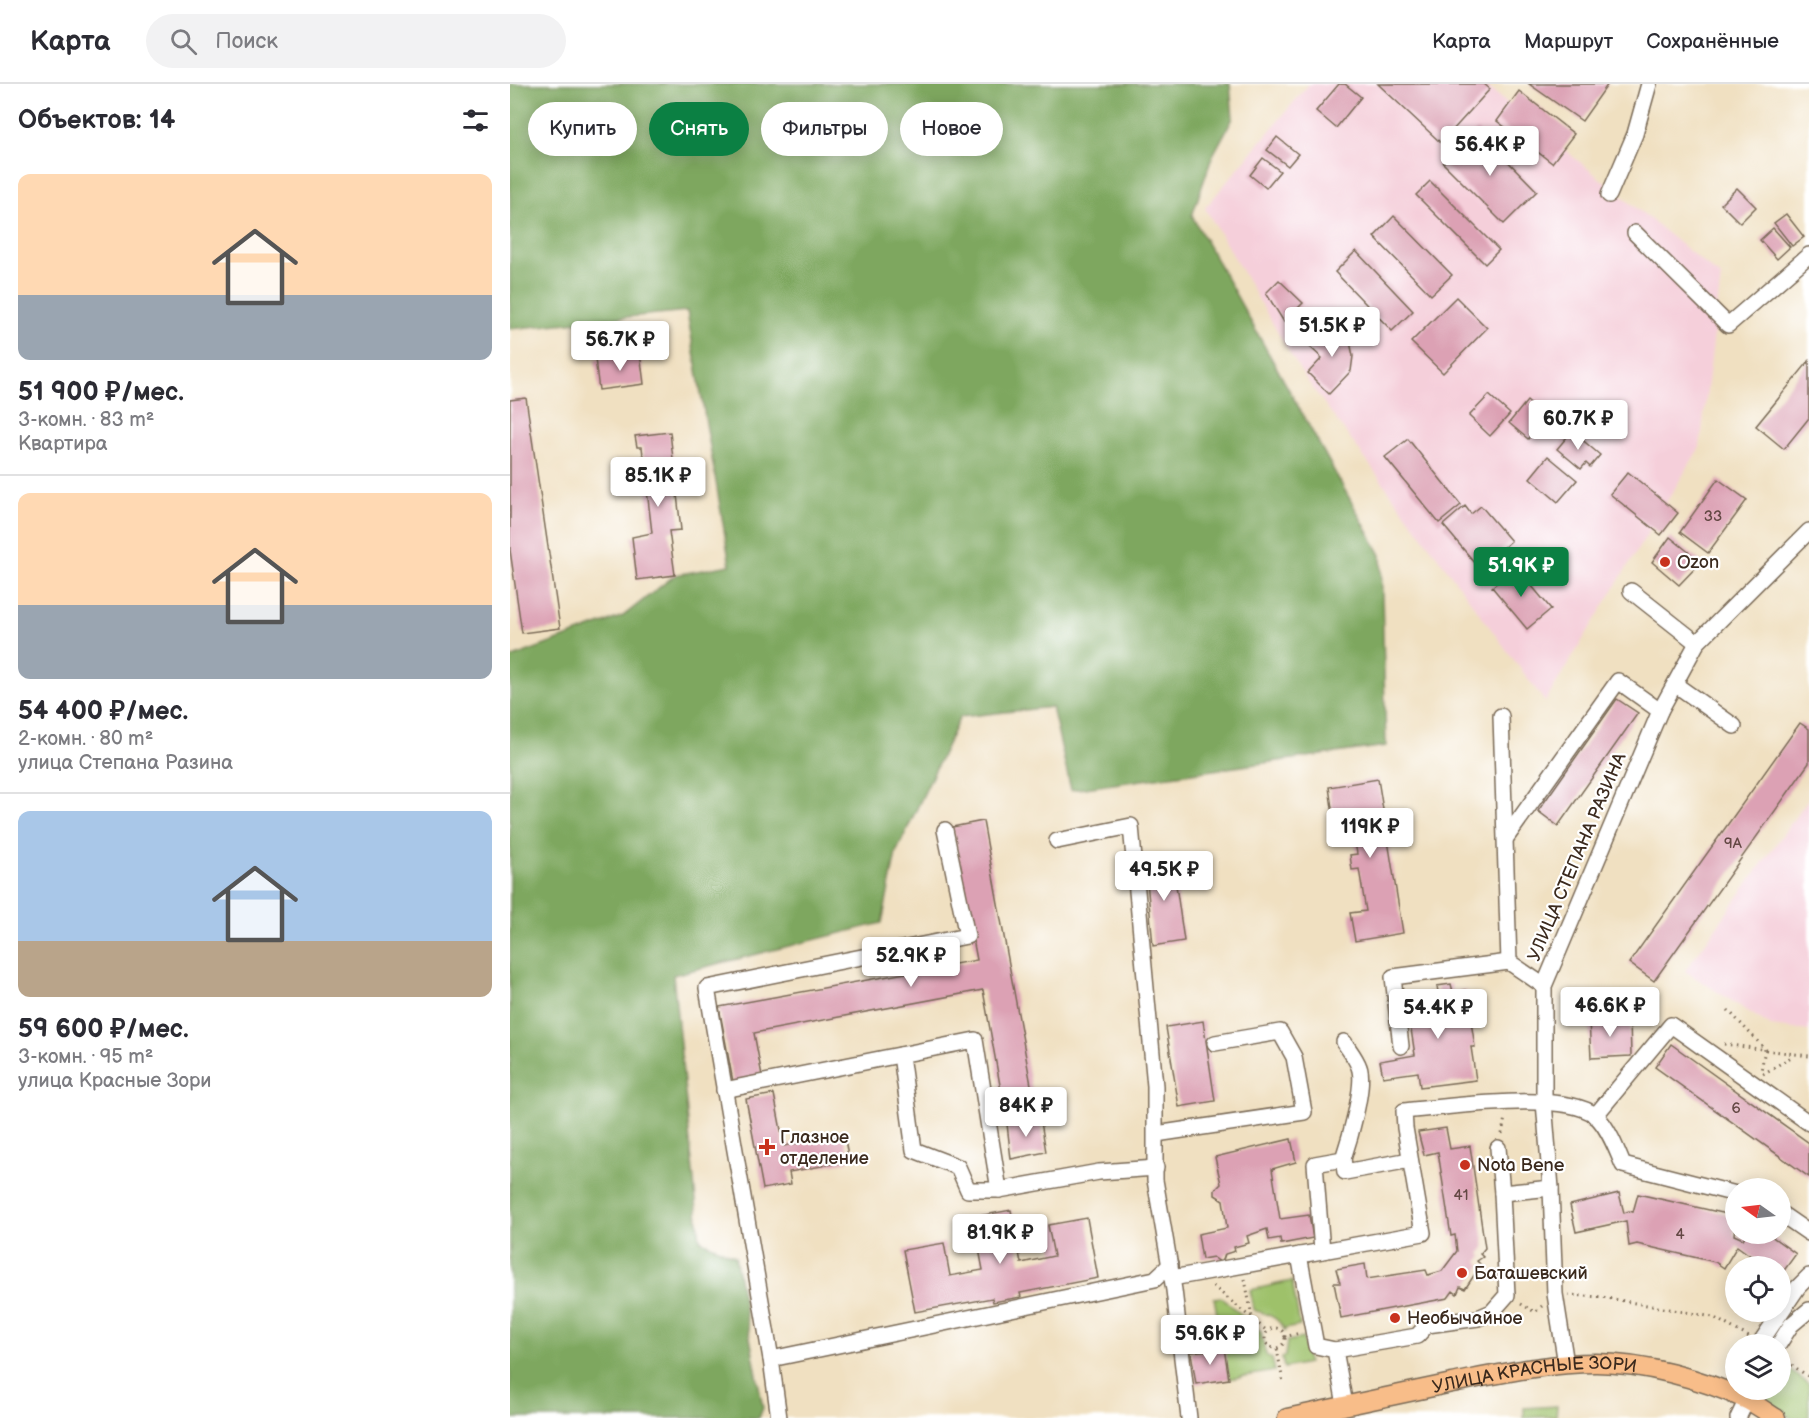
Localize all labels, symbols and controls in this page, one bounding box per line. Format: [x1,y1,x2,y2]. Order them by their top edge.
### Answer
search box [146,14,566,68]
text: Карта [30,25,110,58]
icon: search [167,25,200,58]
text: Поиск [215,28,278,55]
text: Карта [1432,29,1491,54]
text: Маршрут [1524,29,1613,54]
text: Сохранённые [1646,29,1779,54]
chip: Купить [528,102,637,156]
chip: Снять [649,102,749,156]
chip: Фильтры [761,102,888,156]
chip: Новое [900,102,1003,156]
icon: filters [459,104,492,137]
text: Объектов: 14 [18,105,175,136]
pin: 56.4K ₽ [1435,126,1545,177]
text: 56.4K ₽ [1455,133,1525,157]
icon: home [201,213,309,321]
pin: 51.5K ₽ [1277,307,1387,358]
text: 51.5K ₽ [1299,314,1365,338]
pin: 56.7K ₽ [565,321,675,372]
text: 56.7K ₽ [585,328,655,352]
text: 51 900 ₽/мес. [18,377,184,408]
pin: 60.7K ₽ [1523,400,1633,451]
text: 60.7K ₽ [1543,407,1613,431]
text: 3-комн. · 83 m² [18,408,154,432]
text: Квартира [18,432,108,456]
pin: 85.1K ₽ [603,457,713,508]
text: 85.1K ₽ [624,464,692,488]
house number: 33 [1704,507,1722,526]
icon: home [201,532,309,640]
pin: 51.9K ₽ [1466,547,1576,598]
place label: Ozon [1677,552,1719,573]
text: 51.9K ₽ [1488,554,1554,578]
marker: Ozon [1658,555,1672,569]
text: 54 400 ₽/мес. [18,696,188,727]
text: 2-комн. · 80 m² [18,727,153,751]
street label: УЛИЦА СТЕПАНА РАЗИНА [1523,750,1631,964]
text: улица Степана Разина [18,751,233,775]
pin: 119K ₽ [1321,808,1419,859]
text: 119K ₽ [1340,815,1400,839]
house number: 9А [1724,834,1743,853]
icon: home [201,850,309,958]
pin: 49.5K ₽ [1109,851,1219,902]
text: 49.5K ₽ [1129,858,1199,882]
pin: 52.9K ₽ [856,937,966,988]
text: 52.9K ₽ [876,944,946,968]
pin: 46.6K ₽ [1555,987,1665,1038]
pin: 54.4K ₽ [1383,989,1493,1040]
text: 46.6K ₽ [1574,994,1646,1018]
text: 54.4K ₽ [1403,996,1473,1020]
text: 59 600 ₽/мес. [18,1014,189,1045]
text: 3-комн. · 95 m² [18,1045,153,1069]
text: улица Красные Зори [18,1069,211,1093]
pin: 84K ₽ [984,1087,1068,1138]
text: 84K ₽ [999,1094,1053,1118]
house number: 6 [1731,1099,1741,1118]
place label: Глазное отделение [780,1127,869,1169]
marker: Глазное отделение [758,1138,776,1156]
place label: Nota Bene [1477,1155,1565,1176]
marker: Nota Bene [1458,1158,1472,1172]
north arrow [1725,1178,1791,1244]
map controls [1725,1178,1791,1400]
house number: 41 [1454,1186,1468,1205]
pin: 81.9K ₽ [945,1214,1055,1265]
text: 81.9K ₽ [966,1221,1034,1245]
house number: 4 [1675,1225,1685,1244]
button: locate [1725,1256,1791,1322]
place label: Баташевский [1474,1263,1588,1284]
marker: Баташевский [1455,1266,1469,1280]
place label: Необычайное [1407,1308,1522,1329]
marker: Необычайное [1388,1311,1402,1325]
pin: 59.6K ₽ [1155,1315,1265,1366]
text: 59.6K ₽ [1175,1322,1245,1346]
button: layers [1725,1334,1791,1400]
street label: УЛИЦА КРАСНЫЕ ЗОРИ [1430,1352,1638,1397]

